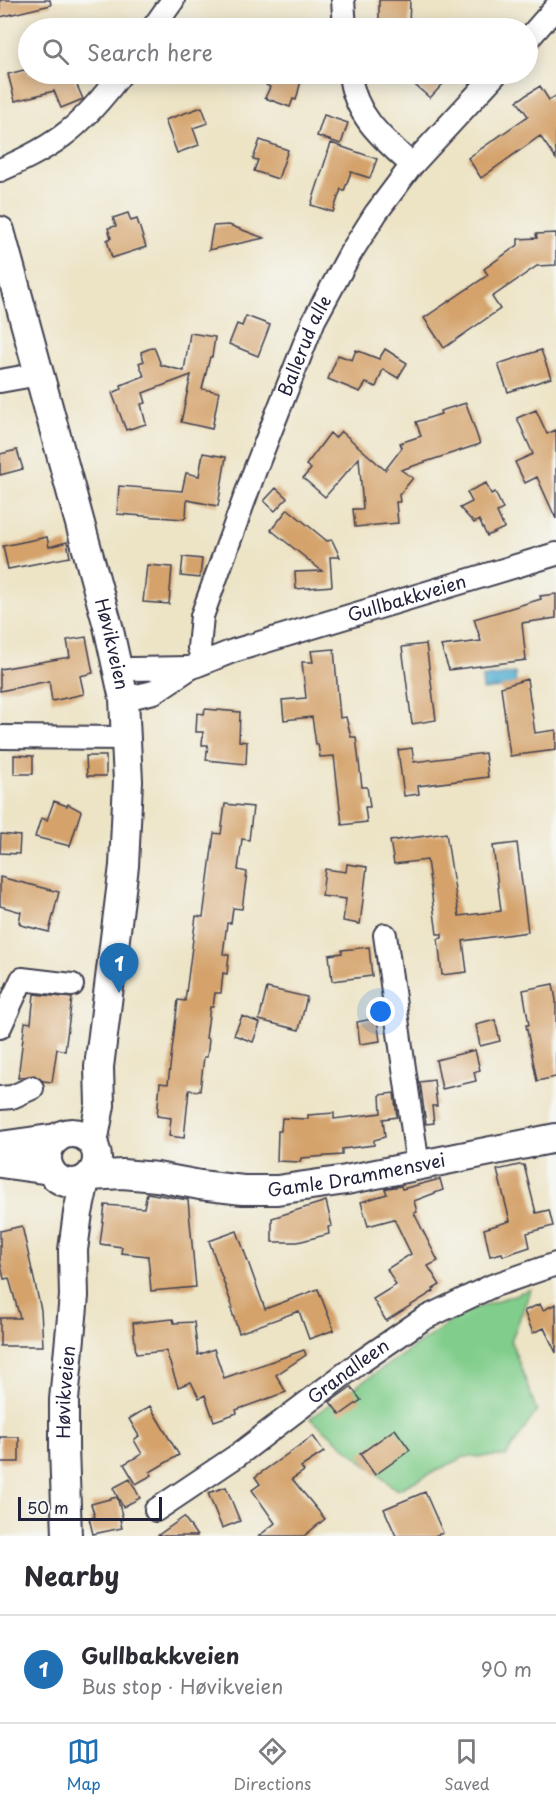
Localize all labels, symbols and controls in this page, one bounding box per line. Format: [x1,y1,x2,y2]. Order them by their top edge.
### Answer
search box [18,18,538,84]
icon: search [39,35,72,68]
text: Search here [87,35,213,68]
street label: Ballerud alle [270,290,337,400]
street label: Gullbakkveien [344,567,469,628]
street label: Høvikveien [89,595,137,692]
pin: 1 [100,944,138,993]
your location [366,997,395,1026]
street label: Gamle Drammensvei [268,1145,448,1202]
street label: Granalleen [301,1331,394,1410]
street label: Høvikveien [49,1344,81,1439]
scale bar [18,1494,162,1522]
text: 50 m [27,1495,68,1519]
text: Nearby [24,1556,119,1595]
text: Gullbakkveien [81,1638,239,1671]
text: 1 [39,1654,48,1684]
text: 90 m [481,1654,532,1684]
text: Bus stop · Høvikveien [81,1671,283,1701]
tab: Map [66,1735,101,1795]
tab: Directions [233,1735,311,1795]
tab: Saved [444,1735,490,1795]

